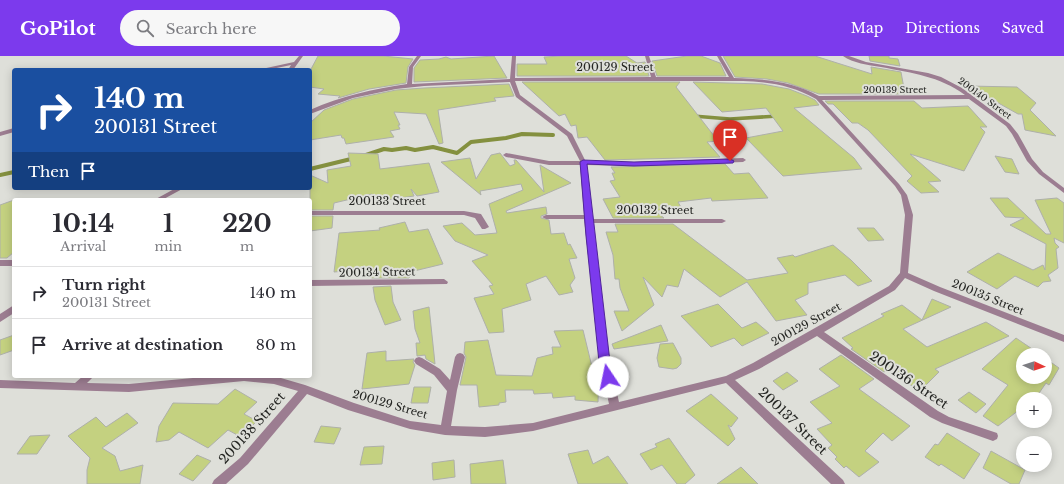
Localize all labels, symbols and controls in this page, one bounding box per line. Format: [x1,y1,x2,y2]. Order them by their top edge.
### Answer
search box [120,10,400,46]
text: GoPilot [20,17,96,40]
icon: search [134,17,156,39]
text: Search here [166,19,257,38]
text: Map [851,19,883,37]
text: Directions [905,19,980,37]
text: Saved [1002,19,1044,37]
street label: 200129 Street [576,60,655,74]
street label: 200140 Street [956,75,1015,122]
text: 140 m [94,81,184,116]
icon: right [28,84,80,136]
street label: 200139 Street [863,84,927,95]
text: 200131 Street [94,116,217,138]
pin [713,120,747,161]
icon: arrive [719,126,741,148]
icon: arrive [77,160,99,182]
text: Then [28,162,69,181]
street label: 200133 Street [348,194,426,208]
street label: 200132 Street [616,203,694,217]
text: 10:14 [52,209,114,238]
text: 1 [163,209,173,238]
text: 220 [222,209,272,238]
text: Arrival [60,238,106,255]
text: min [155,238,182,255]
text: m [240,238,254,255]
street label: 200134 Street [338,264,416,280]
text: Turn right [62,275,145,294]
street label: 200135 Street [950,276,1027,318]
icon: right [28,282,50,304]
text: 140 m [249,283,296,302]
text: 200131 Street [62,294,151,311]
street label: 200129 Street [769,299,844,349]
icon: arrive [28,334,50,356]
text: Arrive at destination [62,335,223,354]
text: 80 m [256,335,296,354]
street label: 200136 Street [866,347,952,413]
north arrow [1016,348,1052,384]
map controls [1016,348,1052,472]
position arrow [587,356,629,398]
street label: 200137 Street [755,384,831,458]
street label: 200129 Street [351,387,430,422]
street label: 200138 Street [215,388,289,468]
button: + [1016,392,1052,428]
button: − [1016,436,1052,472]

